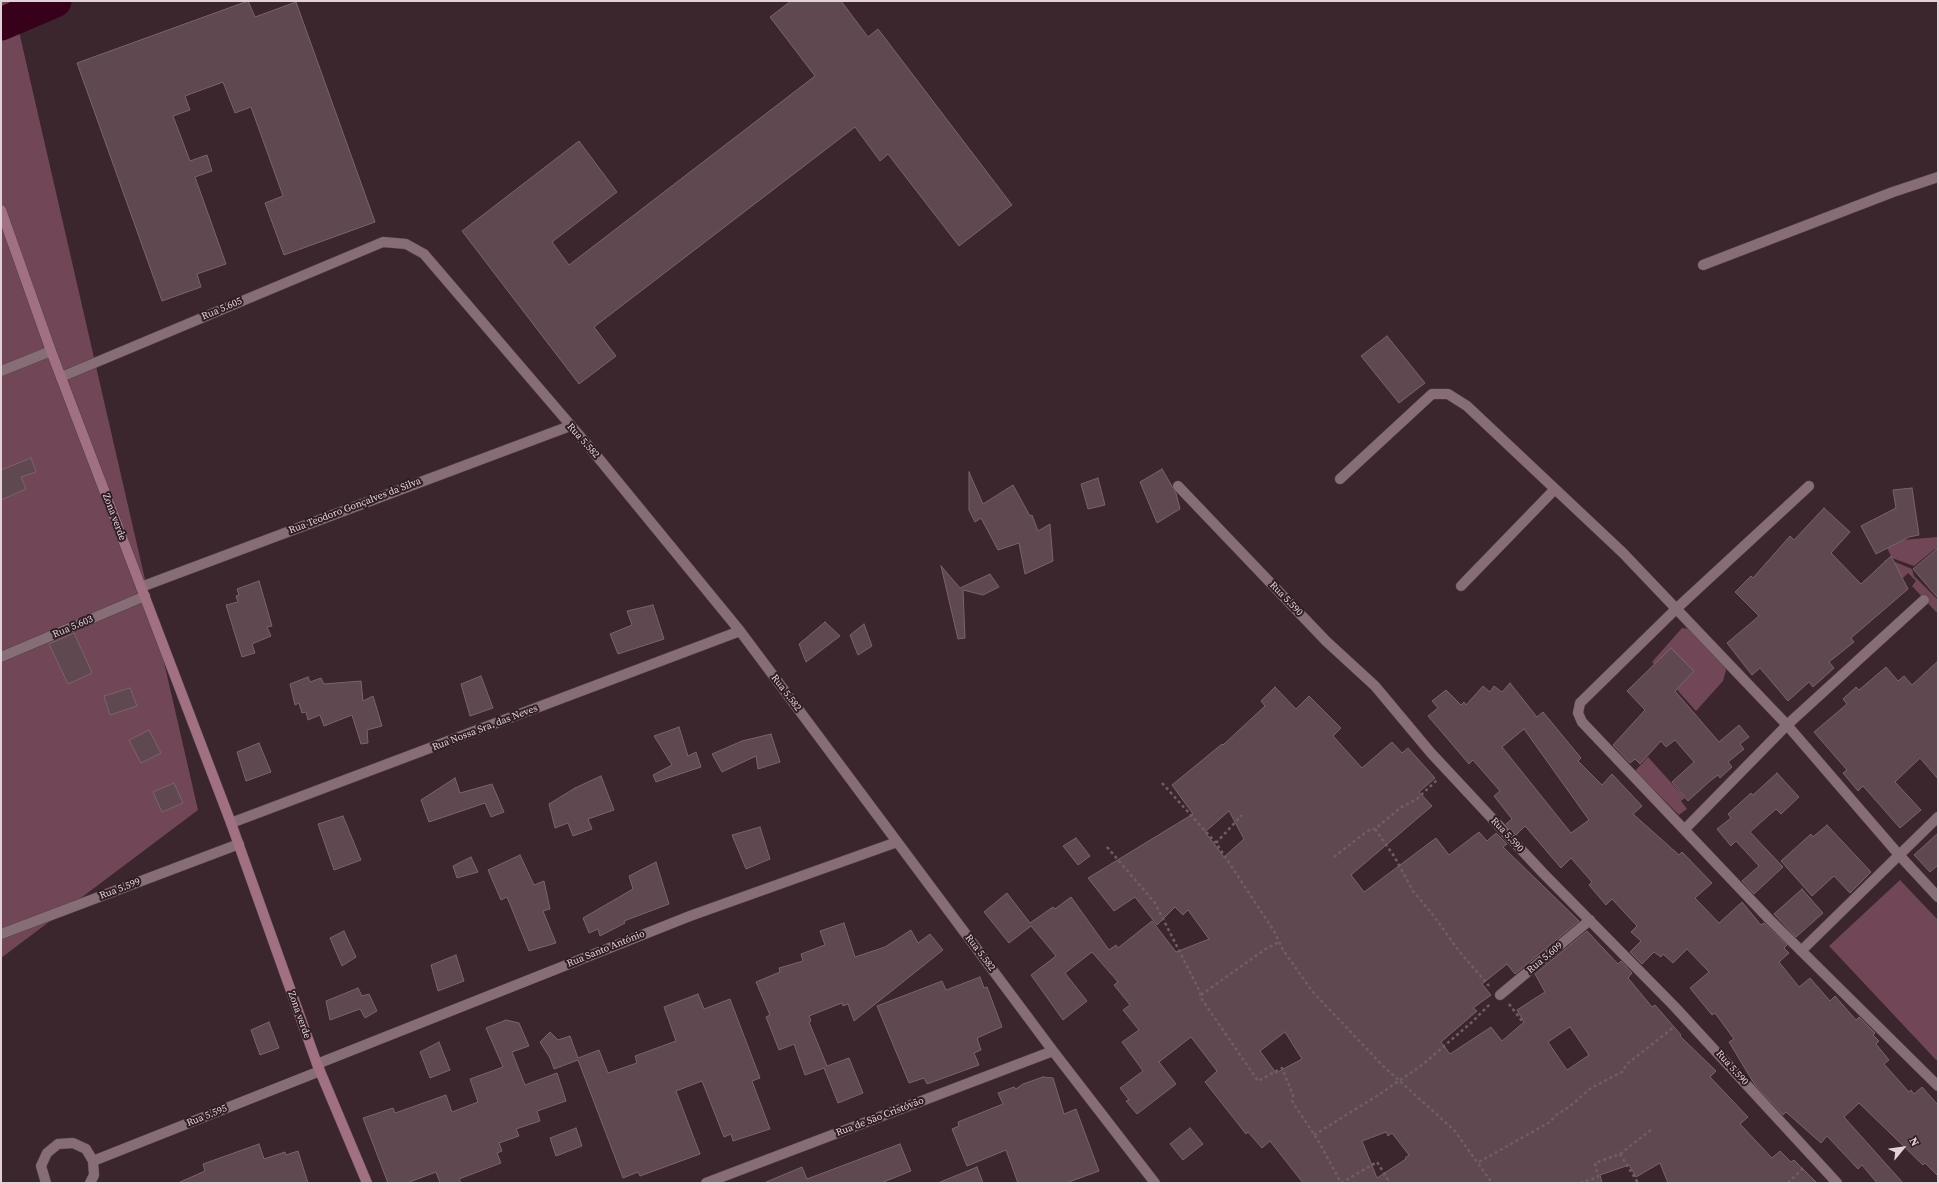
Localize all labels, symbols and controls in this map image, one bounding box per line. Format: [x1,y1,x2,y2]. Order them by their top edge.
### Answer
street label: Rua 5.605 [200,295,244,323]
street label: Rua 5.582 [564,421,602,461]
street label: Rua Teodoro Gonçalves da Silva [287,475,423,537]
street label: Zona verde [100,492,128,542]
street label: Rua 5.590 [1267,579,1305,619]
street label: Rua 5.603 [51,613,95,641]
street label: Rua 5.582 [768,672,804,714]
street label: Rua Nossa Sra. das Neves [431,702,539,754]
street label: Rua 5.590 [1488,815,1526,855]
street label: Rua 5.599 [98,876,142,902]
street label: Rua Santo António [565,928,647,970]
street label: Rua 5.582 [962,932,998,974]
street label: Rua 5.609 [1525,940,1565,976]
street label: Zona verde [285,990,313,1040]
street label: Rua 5.590 [1713,1048,1751,1088]
street label: Rua de São Cristóvão [835,1095,925,1139]
street label: Rua 5.595 [185,1102,229,1130]
north arrow [1883,1128,1923,1168]
text: N [1905,1135,1922,1149]

